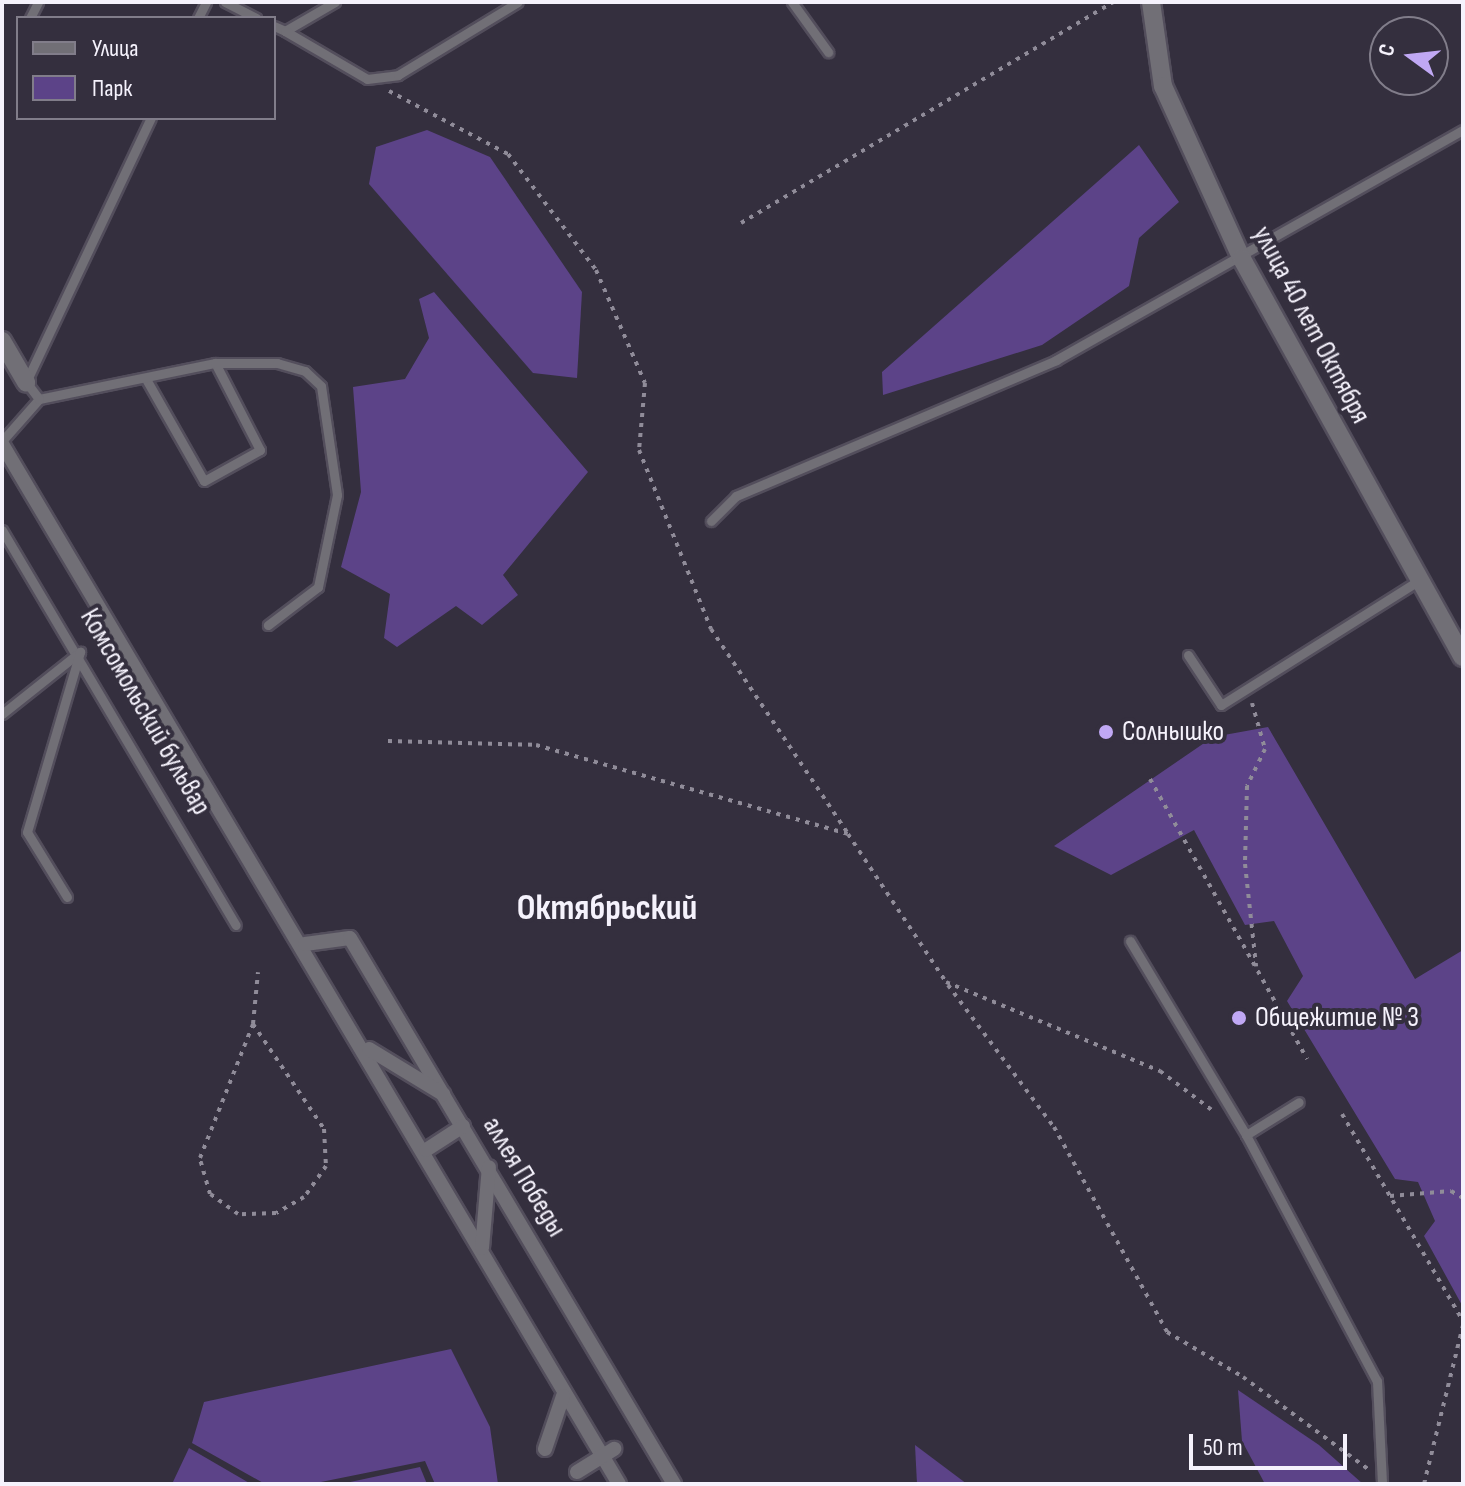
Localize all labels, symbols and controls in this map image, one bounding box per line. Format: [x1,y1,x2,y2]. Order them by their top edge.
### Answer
legend [16,16,276,120]
north arrow [1369,16,1449,96]
text: Улица [92,34,138,63]
text: С [1373,41,1402,59]
text: Парк [92,74,132,103]
street label: улица 40 лет Октября [1245,221,1377,429]
street label: Комсомольский бульвар [72,603,218,821]
place label: Солнышко [1122,715,1224,749]
marker: Солнышко [1097,723,1115,741]
district label: Октябрьский [517,887,697,931]
place label: Общежитие № 3 [1255,1001,1419,1035]
marker: Общежитие № 3 [1230,1009,1248,1027]
street label: аллея Победы [475,1111,573,1243]
scale bar [1193,1418,1351,1468]
text: 50 m [1203,1433,1243,1462]

